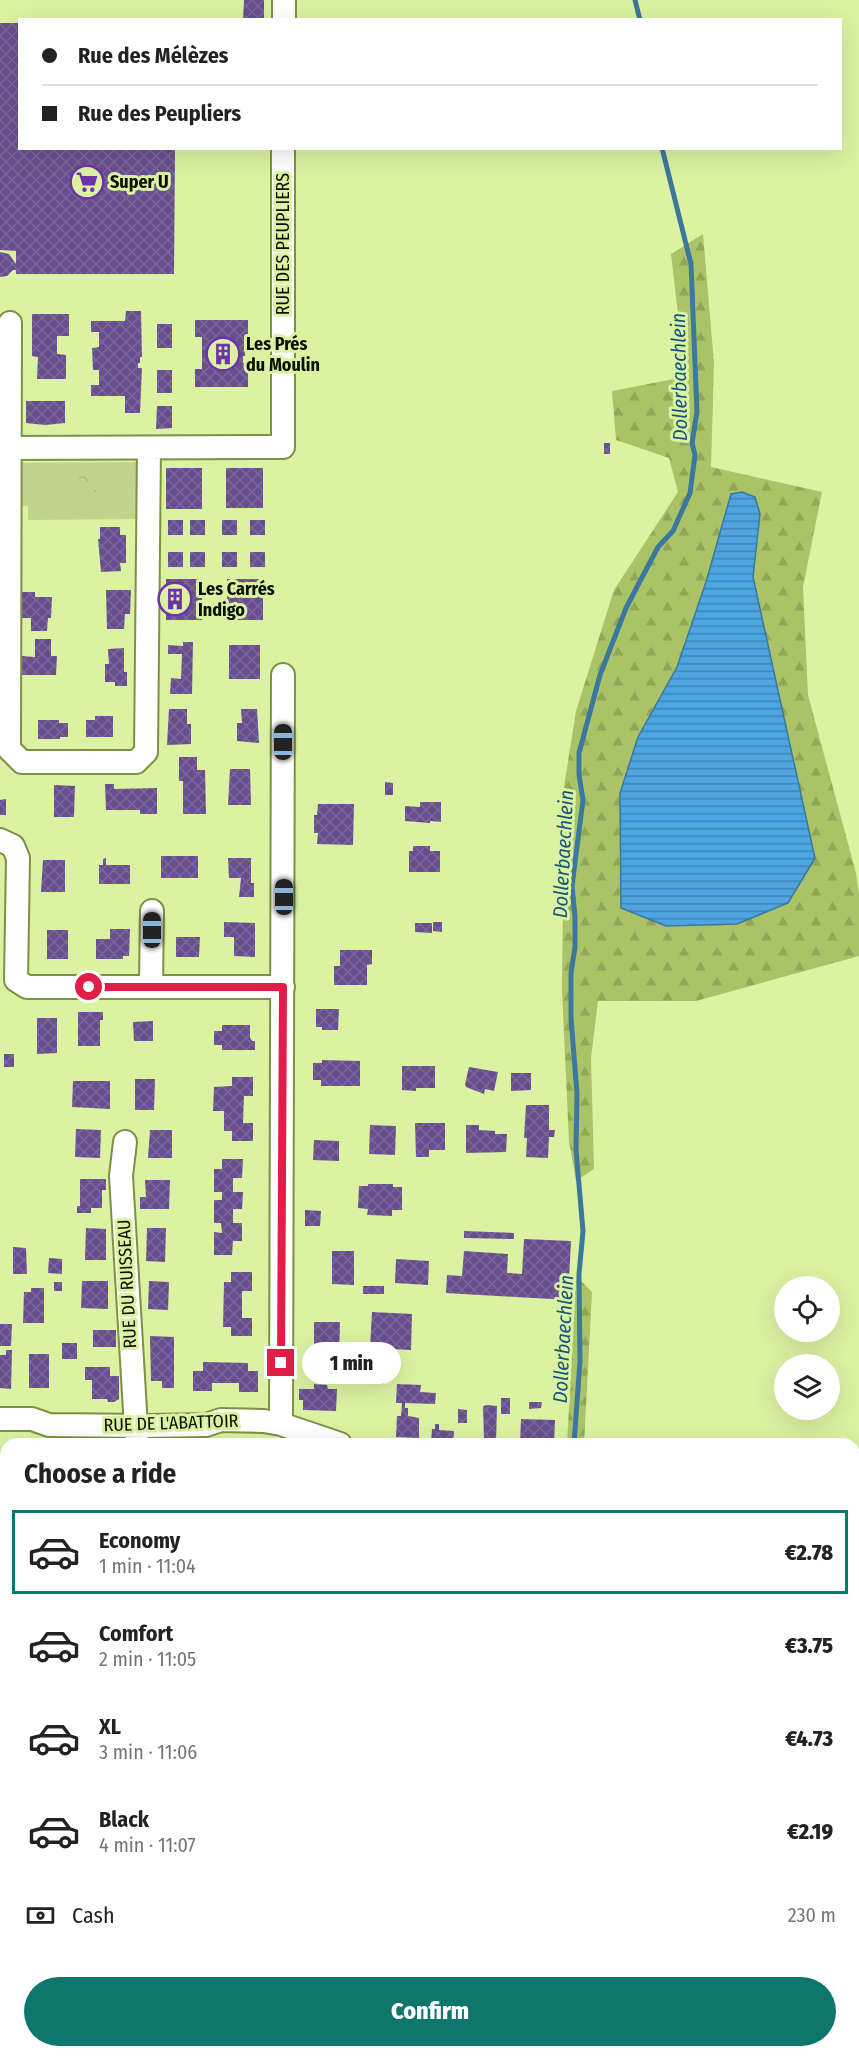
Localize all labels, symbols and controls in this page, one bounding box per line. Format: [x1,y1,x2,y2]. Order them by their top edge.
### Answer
text: Rue des Mélèzes [78,42,229,69]
text: Rue des Peupliers [78,100,241,127]
supermarket icon: Super U [69,164,105,200]
place label: Super U [110,171,168,193]
street label: RUE DES PEUPLIERS [272,173,294,315]
water label: Dollerbaechlein [666,313,692,441]
place label: Les Prés du Moulin [246,333,320,376]
building icon: Les Prés du Moulin [205,336,241,372]
place label: Les Carrés Indigo [198,578,275,621]
building icon: Les Carrés Indigo [157,581,193,617]
car [274,724,292,760]
water label: Dollerbaechlein [548,789,578,919]
car [275,879,293,915]
car [143,912,161,948]
route start [75,973,102,1000]
street label: RUE DU RUISSEAU [113,1219,141,1349]
water label: Dollerbaechlein [548,1274,578,1404]
map controls [774,1276,840,1420]
button: locate [774,1276,840,1342]
callout: 1 min [302,1342,401,1384]
route end [267,1349,294,1376]
text: 1 min [330,1351,373,1375]
button: layers [774,1354,840,1420]
street label: RUE DE L'ABATTOIR [103,1410,239,1436]
text: Choose a ride [24,1458,176,1490]
icon: car [27,1525,81,1579]
text: Economy [99,1527,180,1554]
text: €2.78 [785,1539,833,1566]
text: 1 min · 11:04 [99,1554,196,1578]
icon: car [27,1618,81,1672]
text: Comfort [99,1620,173,1647]
text: €3.75 [785,1632,833,1659]
text: 2 min · 11:05 [99,1647,196,1671]
icon: car [27,1711,81,1765]
text: XL [99,1713,121,1740]
text: €4.73 [785,1725,833,1752]
text: 3 min · 11:06 [99,1740,197,1764]
icon: car [27,1804,81,1858]
text: Black [99,1806,149,1833]
text: €2.19 [787,1818,833,1845]
text: 4 min · 11:07 [99,1833,196,1857]
icon: cash [24,1899,57,1932]
text: Cash [72,1902,115,1929]
text: 230 m [788,1903,836,1927]
button: Confirm [24,1977,836,2046]

